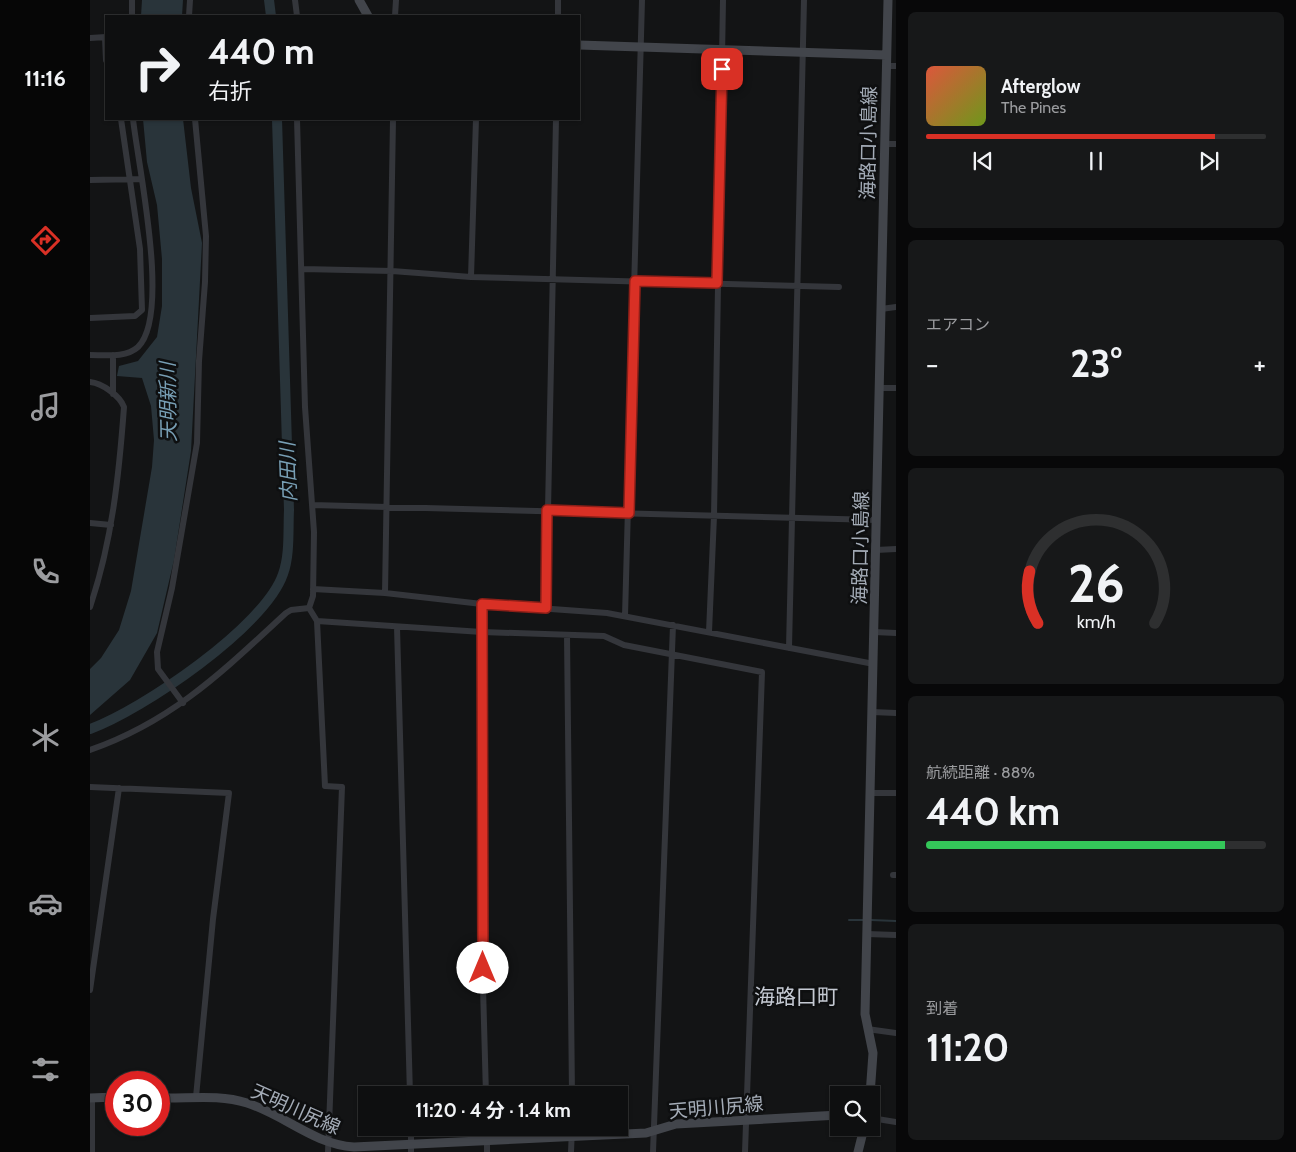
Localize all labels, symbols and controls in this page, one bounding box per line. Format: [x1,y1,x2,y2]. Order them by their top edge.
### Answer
text: 440 m [208,30,314,73]
icon: right [125,35,190,100]
pin [701,48,743,90]
icon: arrive [708,55,736,83]
text: 11:16 [24,65,66,92]
text: Afterglow [1001,75,1081,98]
text: 右折 [208,78,252,105]
street label: 海路口小島線 [856,86,881,200]
text: The Pines [1001,98,1066,117]
icon: previous [969,147,997,175]
icon: pause [1082,147,1110,175]
icon: next [1195,147,1223,175]
icon: directions [28,223,63,258]
text: エアコン [926,315,990,334]
text: 23° [1070,340,1122,387]
text: − [926,347,938,381]
text: + [1254,347,1266,381]
water label: 天明新川 [155,360,181,442]
icon: music [28,389,63,424]
water label: 内田川 [275,440,301,502]
street label: 海路口小島線 [848,491,873,605]
text: 26 [1068,552,1124,615]
icon: phone [28,554,63,589]
text: km/h [1076,611,1116,632]
icon: climate [28,720,63,755]
text: 航続距離 · 88% [926,763,1035,782]
text: 440 km [926,788,1060,835]
icon: car [28,886,63,921]
position arrow [456,941,508,993]
district label: 海路口町 [754,984,838,1009]
text: 到着 [926,999,958,1018]
text: 11:20 [926,1024,1009,1071]
icon: filters [28,1052,63,1087]
speed limit sign: 30 [105,1071,170,1136]
street label: 天明川尻線 [248,1080,344,1139]
map controls [830,1086,880,1136]
button: search [830,1086,880,1136]
street label: 天明川尻線 [668,1092,764,1123]
text: 11:20 · 4 分 · 1.4 km [415,1099,571,1122]

